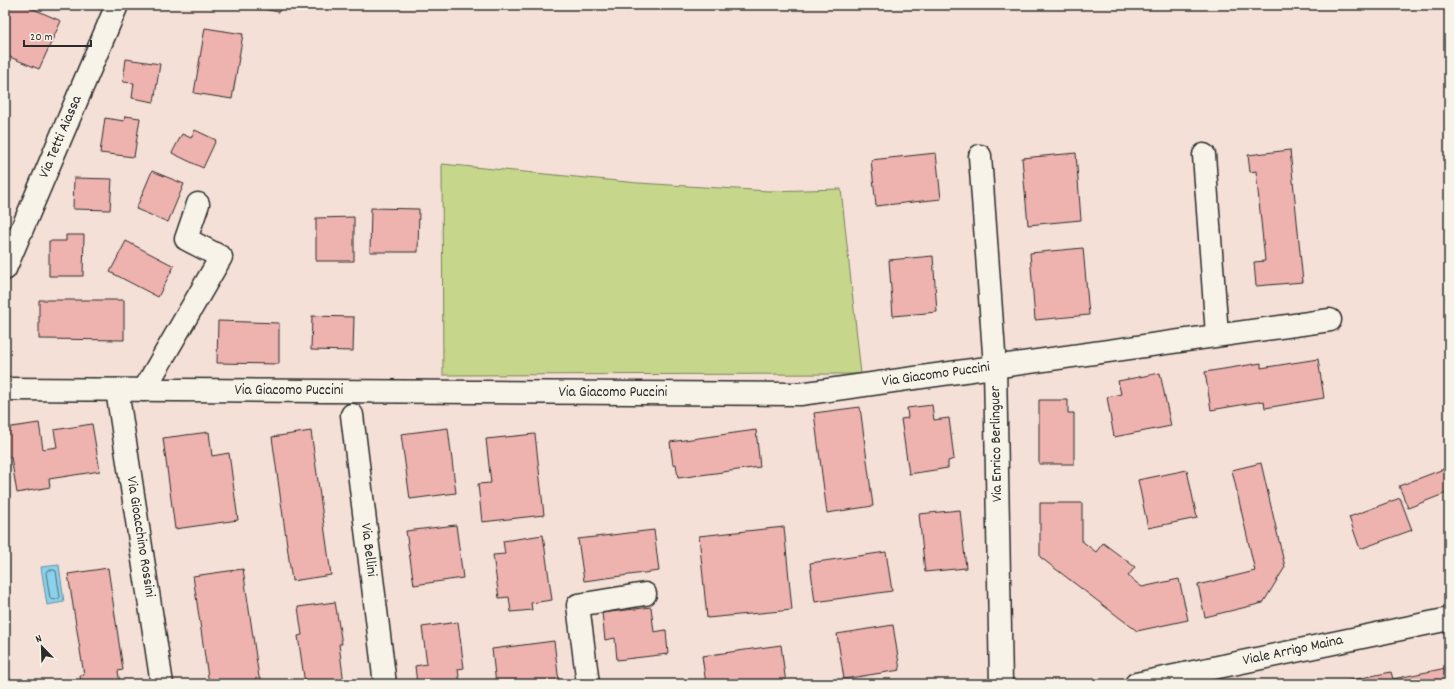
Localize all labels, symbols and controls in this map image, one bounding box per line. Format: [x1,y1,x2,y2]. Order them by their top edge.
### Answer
scale bar [24,22,91,48]
text: 20 m [30,29,53,46]
street label: Via Tetti Aiassa [34,91,89,182]
street label: Via Giacomo Puccini [881,357,992,393]
street label: Via Giacomo Puccini [235,380,344,402]
street label: Via Giacomo Puccini [559,382,668,404]
street label: Via Enrico Berlinguer [985,385,1009,502]
street label: Via Gioacchino Rossini [120,475,160,599]
street label: Via Bellini [354,522,382,578]
north arrow [22,627,62,667]
street label: Viale Arrigo Maina [1241,629,1346,672]
text: N [33,631,45,648]

